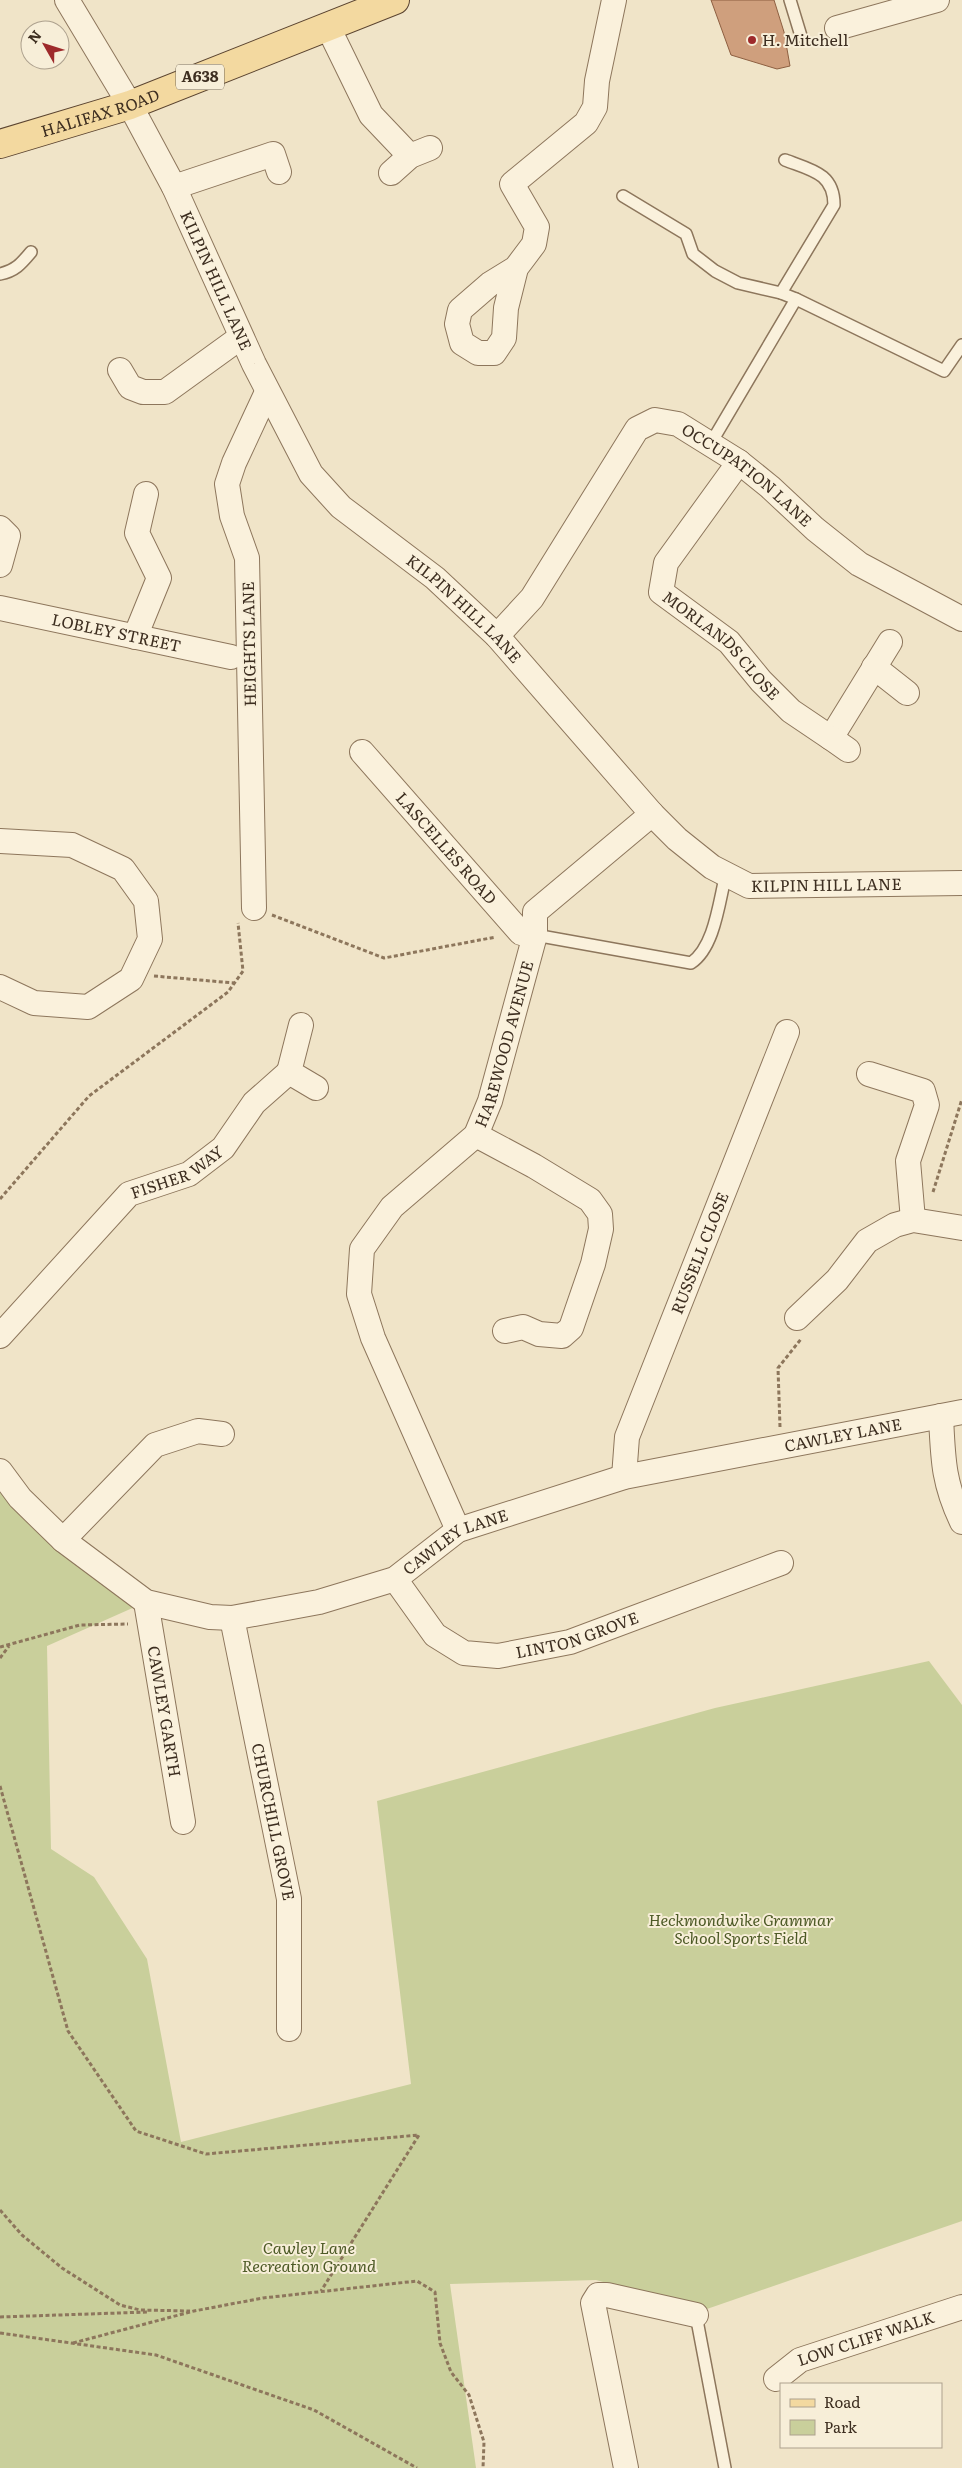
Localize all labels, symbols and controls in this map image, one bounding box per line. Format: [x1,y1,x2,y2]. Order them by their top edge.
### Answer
north arrow [20,20,70,70]
text: N [23,25,46,47]
place label: H. Mitchell [762,27,848,51]
marker: H. Mitchell [746,34,758,46]
road number: A638 [176,64,224,90]
street label: HALIFAX ROAD [38,82,163,142]
street label: KILPIN HILL LANE [175,206,259,354]
street label: OCCUPATION LANE [678,416,818,532]
street label: KILPIN HILL LANE [402,547,528,668]
street label: HEIGHTS LANE [235,581,261,707]
street label: MORLANDS CLOSE [658,584,786,705]
street label: LOBLEY STREET [50,606,184,657]
street label: LASCELLES ROAD [391,786,503,909]
street label: KILPIN HILL LANE [751,871,902,897]
street label: HAREWOOD AVENUE [467,958,539,1131]
street label: FISHER WAY [127,1139,228,1204]
street label: RUSSELL CLOSE [664,1188,734,1317]
street label: CAWLEY LANE [782,1411,903,1457]
street label: CAWLEY LANE [397,1502,511,1580]
street label: LINTON GROVE [513,1604,642,1663]
street label: CAWLEY GARTH [143,1644,188,1779]
street label: CHURCHILL GROVE [247,1741,302,1903]
park label: Heckmondwike Grammar School Sports Field [648,1907,834,1949]
park label: Cawley Lane Recreation Ground [242,2235,377,2277]
street label: LOW CLIFF WALK [794,2304,937,2371]
legend [780,2383,942,2448]
text: Road [824,2390,860,2413]
text: Park [824,2415,858,2438]

